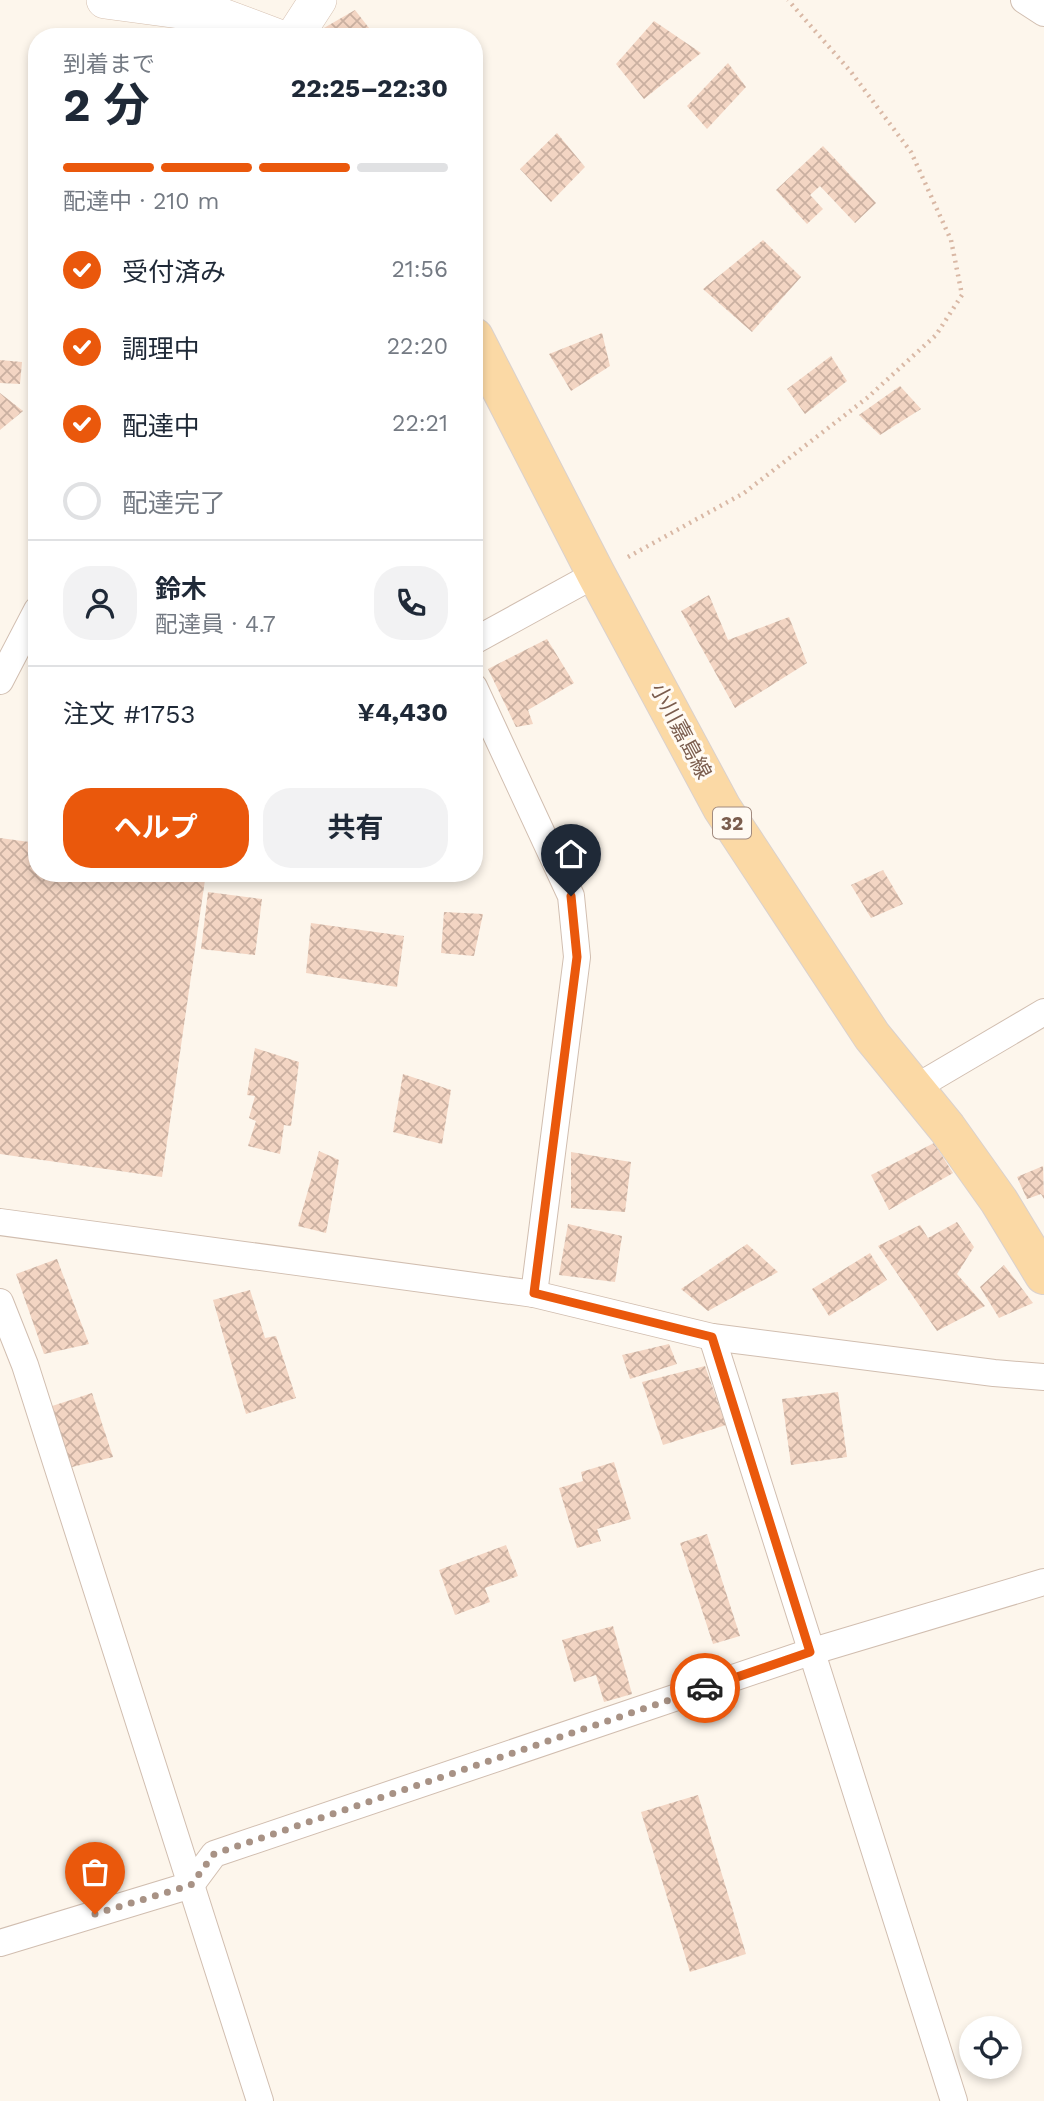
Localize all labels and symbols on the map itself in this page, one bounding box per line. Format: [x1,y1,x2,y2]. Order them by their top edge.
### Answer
street label: 小川嘉島線 [646,679,717,783]
road number: 32 [713,808,751,838]
pin [541,824,601,896]
courier [670,1653,740,1723]
pin [65,1842,125,1914]

